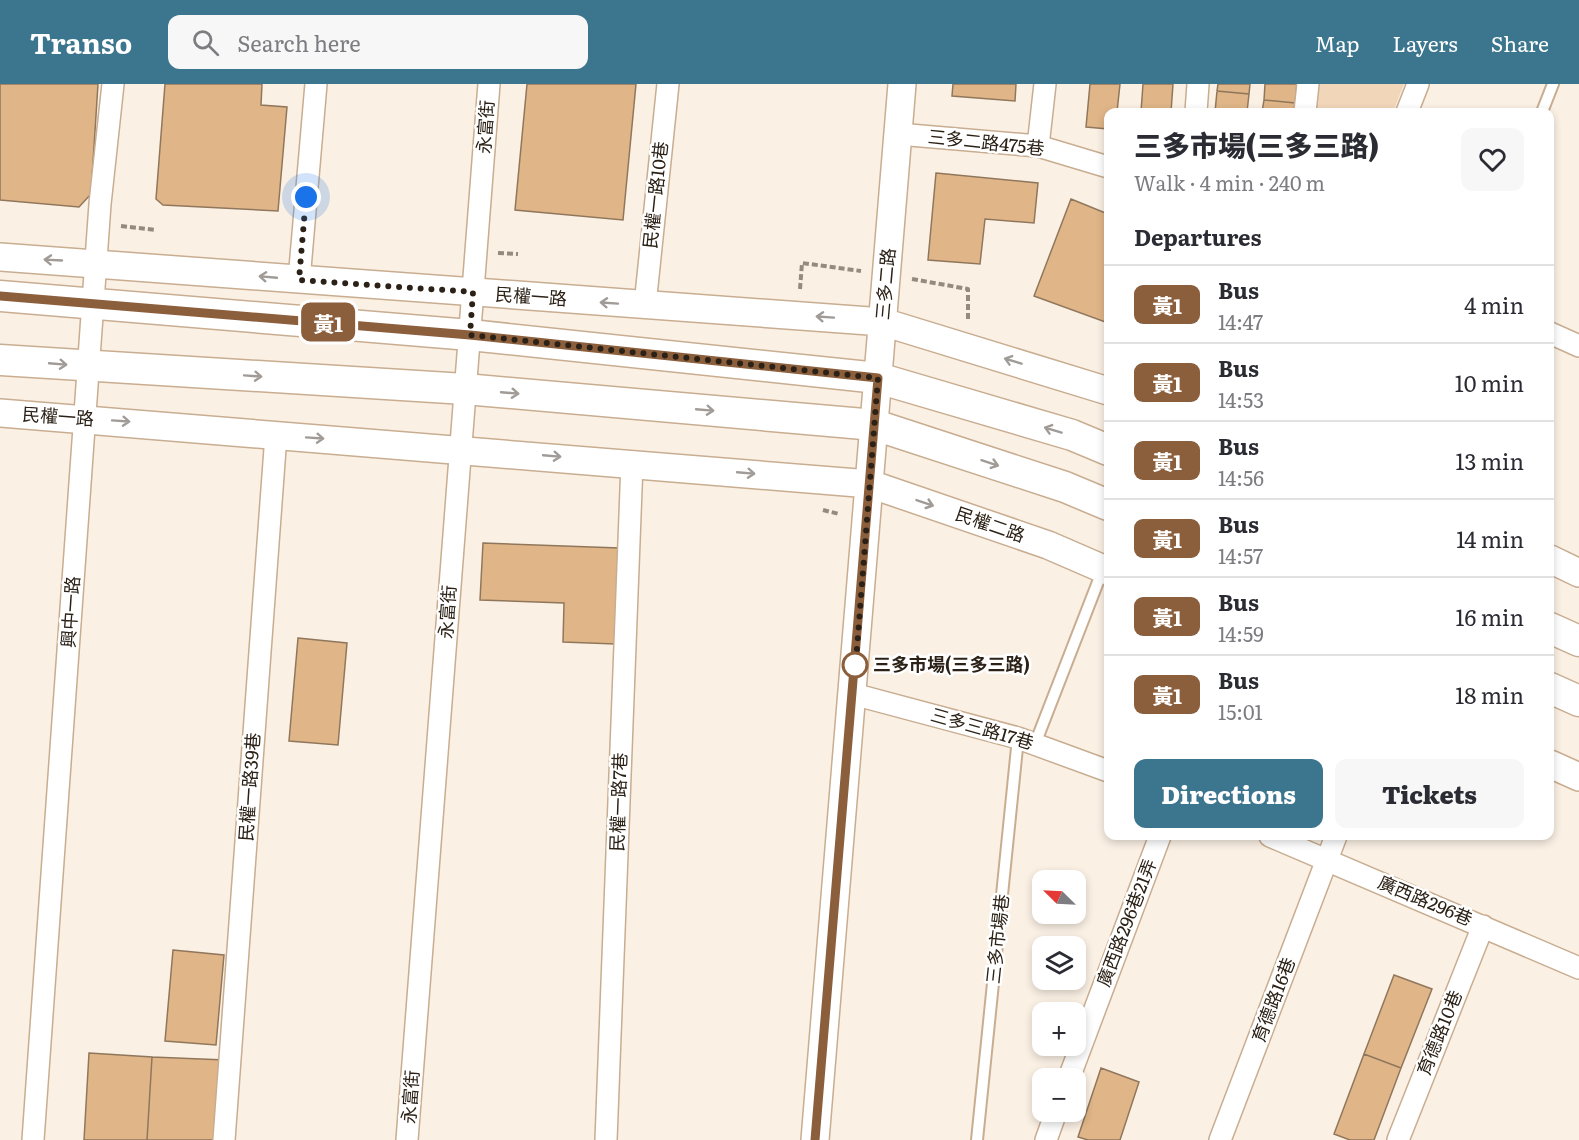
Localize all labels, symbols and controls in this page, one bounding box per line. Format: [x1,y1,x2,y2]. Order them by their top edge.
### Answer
search box [168,15,588,69]
text: Transo [30,21,132,63]
icon: search [189,26,222,59]
text: Search here [237,26,361,59]
text: Map [1315,27,1360,58]
text: Layers [1393,27,1458,58]
text: Share [1491,27,1549,58]
street label: 永富街 [469,99,500,155]
street label: 三多二路475巷 [927,122,1046,161]
text: 三多市場(三多三路) [1134,123,1379,165]
button: heart [1461,128,1524,191]
street label: 民權一路10巷 [635,140,674,250]
text: Walk · 4 min · 240 m [1134,167,1325,197]
your location [291,182,321,212]
text: Departures [1134,220,1261,253]
street label: 三多二路 [868,247,901,321]
one-way arrow [43,254,63,265]
one-way arrow [259,271,279,282]
text: Bus [1218,273,1259,306]
street label: 民權一路 [494,280,568,311]
text: 4 min [1464,288,1524,321]
text: 黃1 [1152,289,1182,320]
one-way arrow [600,297,620,308]
line badge: 黃1 [301,302,355,342]
text: 14:47 [1218,306,1263,336]
text: 黃1 [313,307,343,338]
one-way arrow [815,312,835,323]
text: Bus [1218,351,1259,384]
one-way arrow [1004,355,1023,366]
one-way arrow [48,359,68,370]
text: 10 min [1455,366,1524,399]
text: 黃1 [1152,367,1182,398]
one-way arrow [242,371,262,382]
text: 14:53 [1218,384,1264,414]
one-way arrow [500,388,520,399]
street label: 民權一路 [21,400,95,431]
one-way arrow [694,405,714,416]
one-way arrow [111,416,131,427]
one-way arrow [1044,424,1063,435]
text: Bus [1218,429,1259,462]
one-way arrow [305,433,325,444]
text: 13 min [1455,444,1524,477]
text: 黃1 [1152,445,1182,476]
one-way arrow [541,451,561,462]
one-way arrow [980,458,999,469]
text: 14:56 [1218,462,1264,492]
one-way arrow [736,468,755,479]
one-way arrow [915,498,934,509]
street label: 民權二路 [952,499,1029,548]
text: Bus [1218,507,1259,540]
text: 14 min [1456,522,1524,555]
text: 黃1 [1152,523,1182,554]
text: 14:57 [1218,540,1263,570]
street label: 興中一路 [54,575,85,649]
street label: 永富街 [431,584,462,640]
text: Bus [1218,585,1259,618]
text: 16 min [1456,600,1524,633]
text: 黃1 [1152,601,1182,632]
text: 14:59 [1218,618,1264,648]
place label: 三多市場(三多三路) [873,650,1030,677]
marker: 三多市場(三多三路) [842,652,868,678]
text: Bus [1218,663,1259,696]
text: 18 min [1455,678,1524,711]
text: 黃1 [1152,679,1182,710]
text: 15:01 [1218,696,1263,726]
street label: 三多三路17巷 [928,700,1037,755]
street label: 民權一路39巷 [231,732,266,842]
street label: 民權一路7巷 [602,752,633,852]
button: Directions [1134,759,1323,828]
button: Tickets [1335,759,1524,828]
street label: 廣西路296巷21弄 [1089,855,1162,990]
street label: 廣西路296巷 [1374,868,1477,932]
north arrow [1032,870,1086,924]
map controls [1032,870,1086,1122]
street label: 三多市場巷 [978,893,1015,985]
button: layers [1032,936,1086,990]
street label: 育德路16巷 [1244,953,1301,1046]
street label: 育德路10巷 [1409,986,1468,1079]
button: + [1032,1002,1086,1056]
button: − [1032,1068,1086,1122]
street label: 永富街 [394,1069,425,1125]

